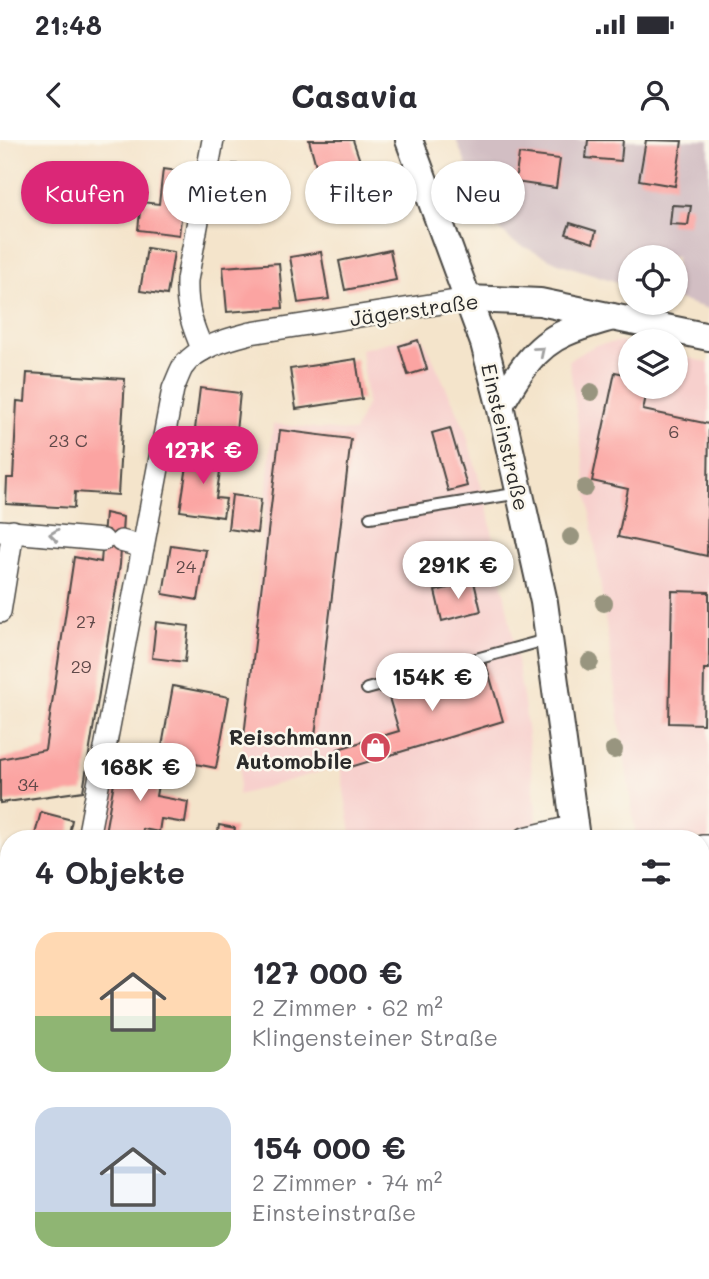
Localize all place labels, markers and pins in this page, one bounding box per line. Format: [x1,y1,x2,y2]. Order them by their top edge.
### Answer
pin: 127K € [146,426,260,486]
pin: 291K € [401,542,515,601]
pin: 154K € [375,654,489,713]
place label: Reischmann Automobile [229,723,352,774]
shop icon: Reischmann Automobile [358,731,392,765]
pin: 168K € [83,744,197,803]

